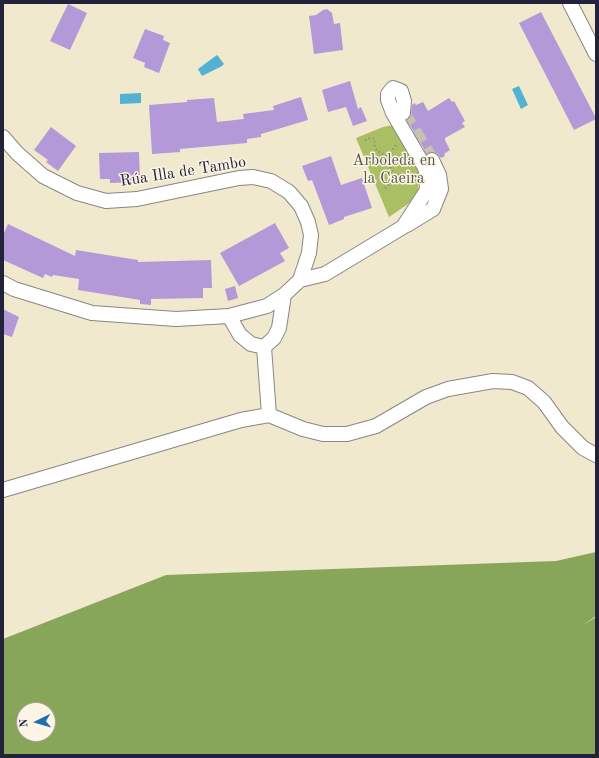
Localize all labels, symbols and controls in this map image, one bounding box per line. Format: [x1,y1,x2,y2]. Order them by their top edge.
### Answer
park label: Arboleda en la Caeira [352,151,436,189]
street label: Rúa Illa de Tambo [119,153,247,191]
north arrow [16,702,56,742]
text: N [19,718,30,728]

